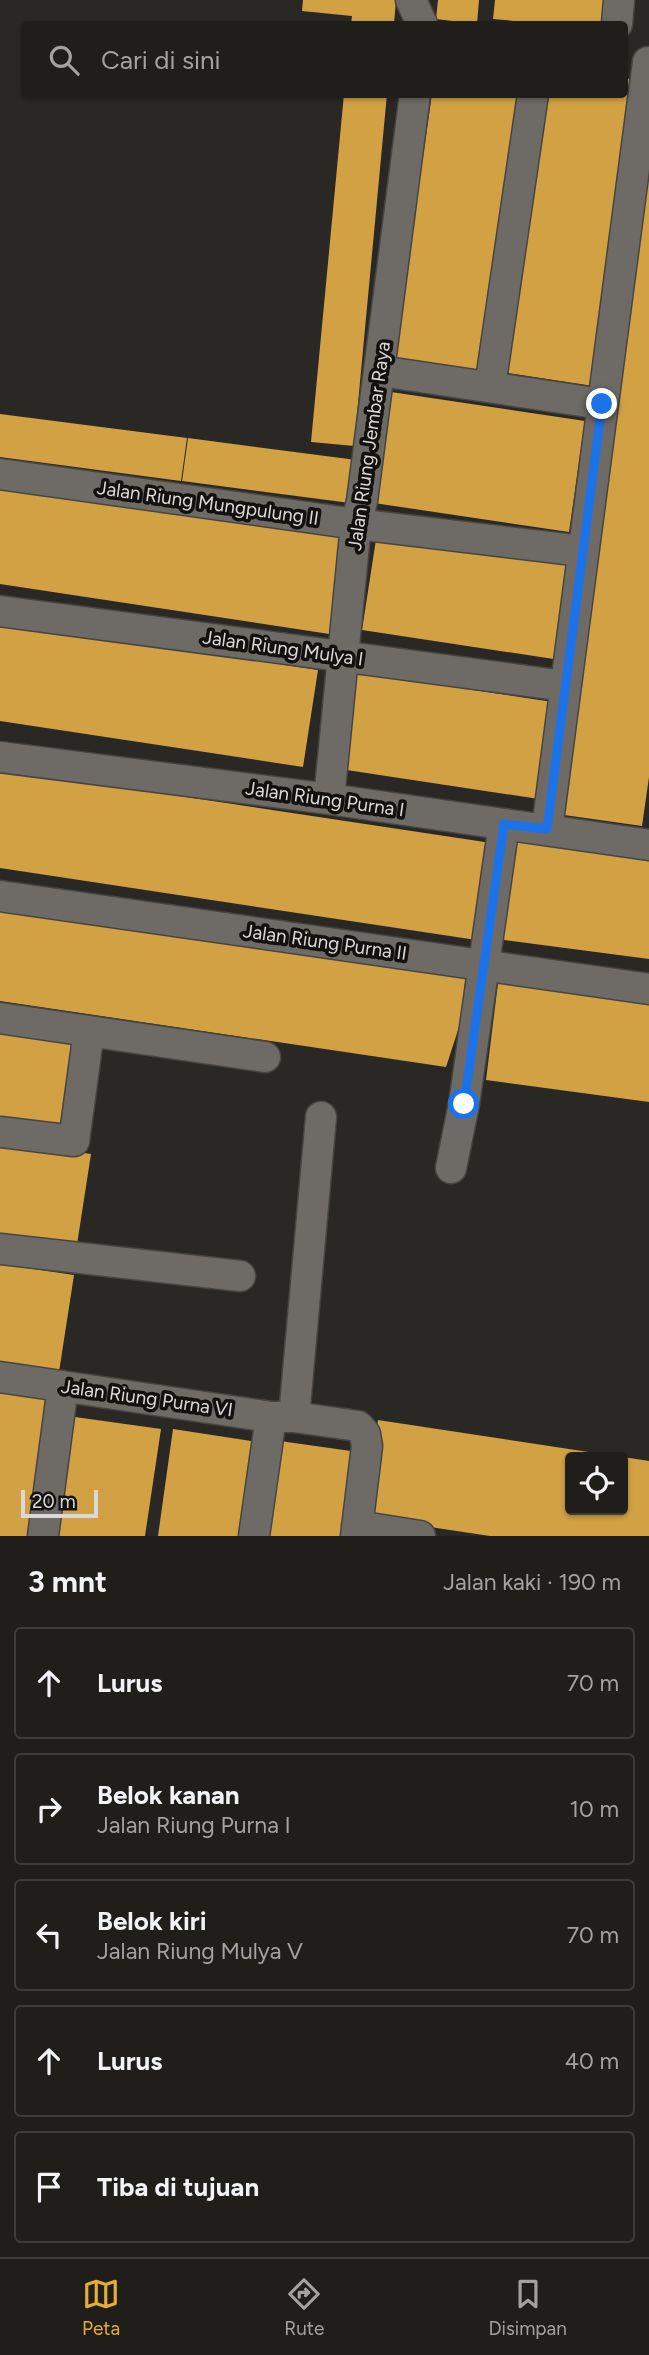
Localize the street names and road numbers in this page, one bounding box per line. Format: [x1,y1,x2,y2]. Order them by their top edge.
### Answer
street label: Jalan Riung Jembar Raya [343,340,395,552]
street label: Jalan Riung Mungpulung II [96,476,320,530]
street label: Jalan Riung Mulya I [201,625,365,671]
street label: Jalan Riung Purna I [244,776,406,822]
street label: Jalan Riung Purna II [242,919,408,965]
street label: Jalan Riung Purna VI [60,1375,234,1421]

